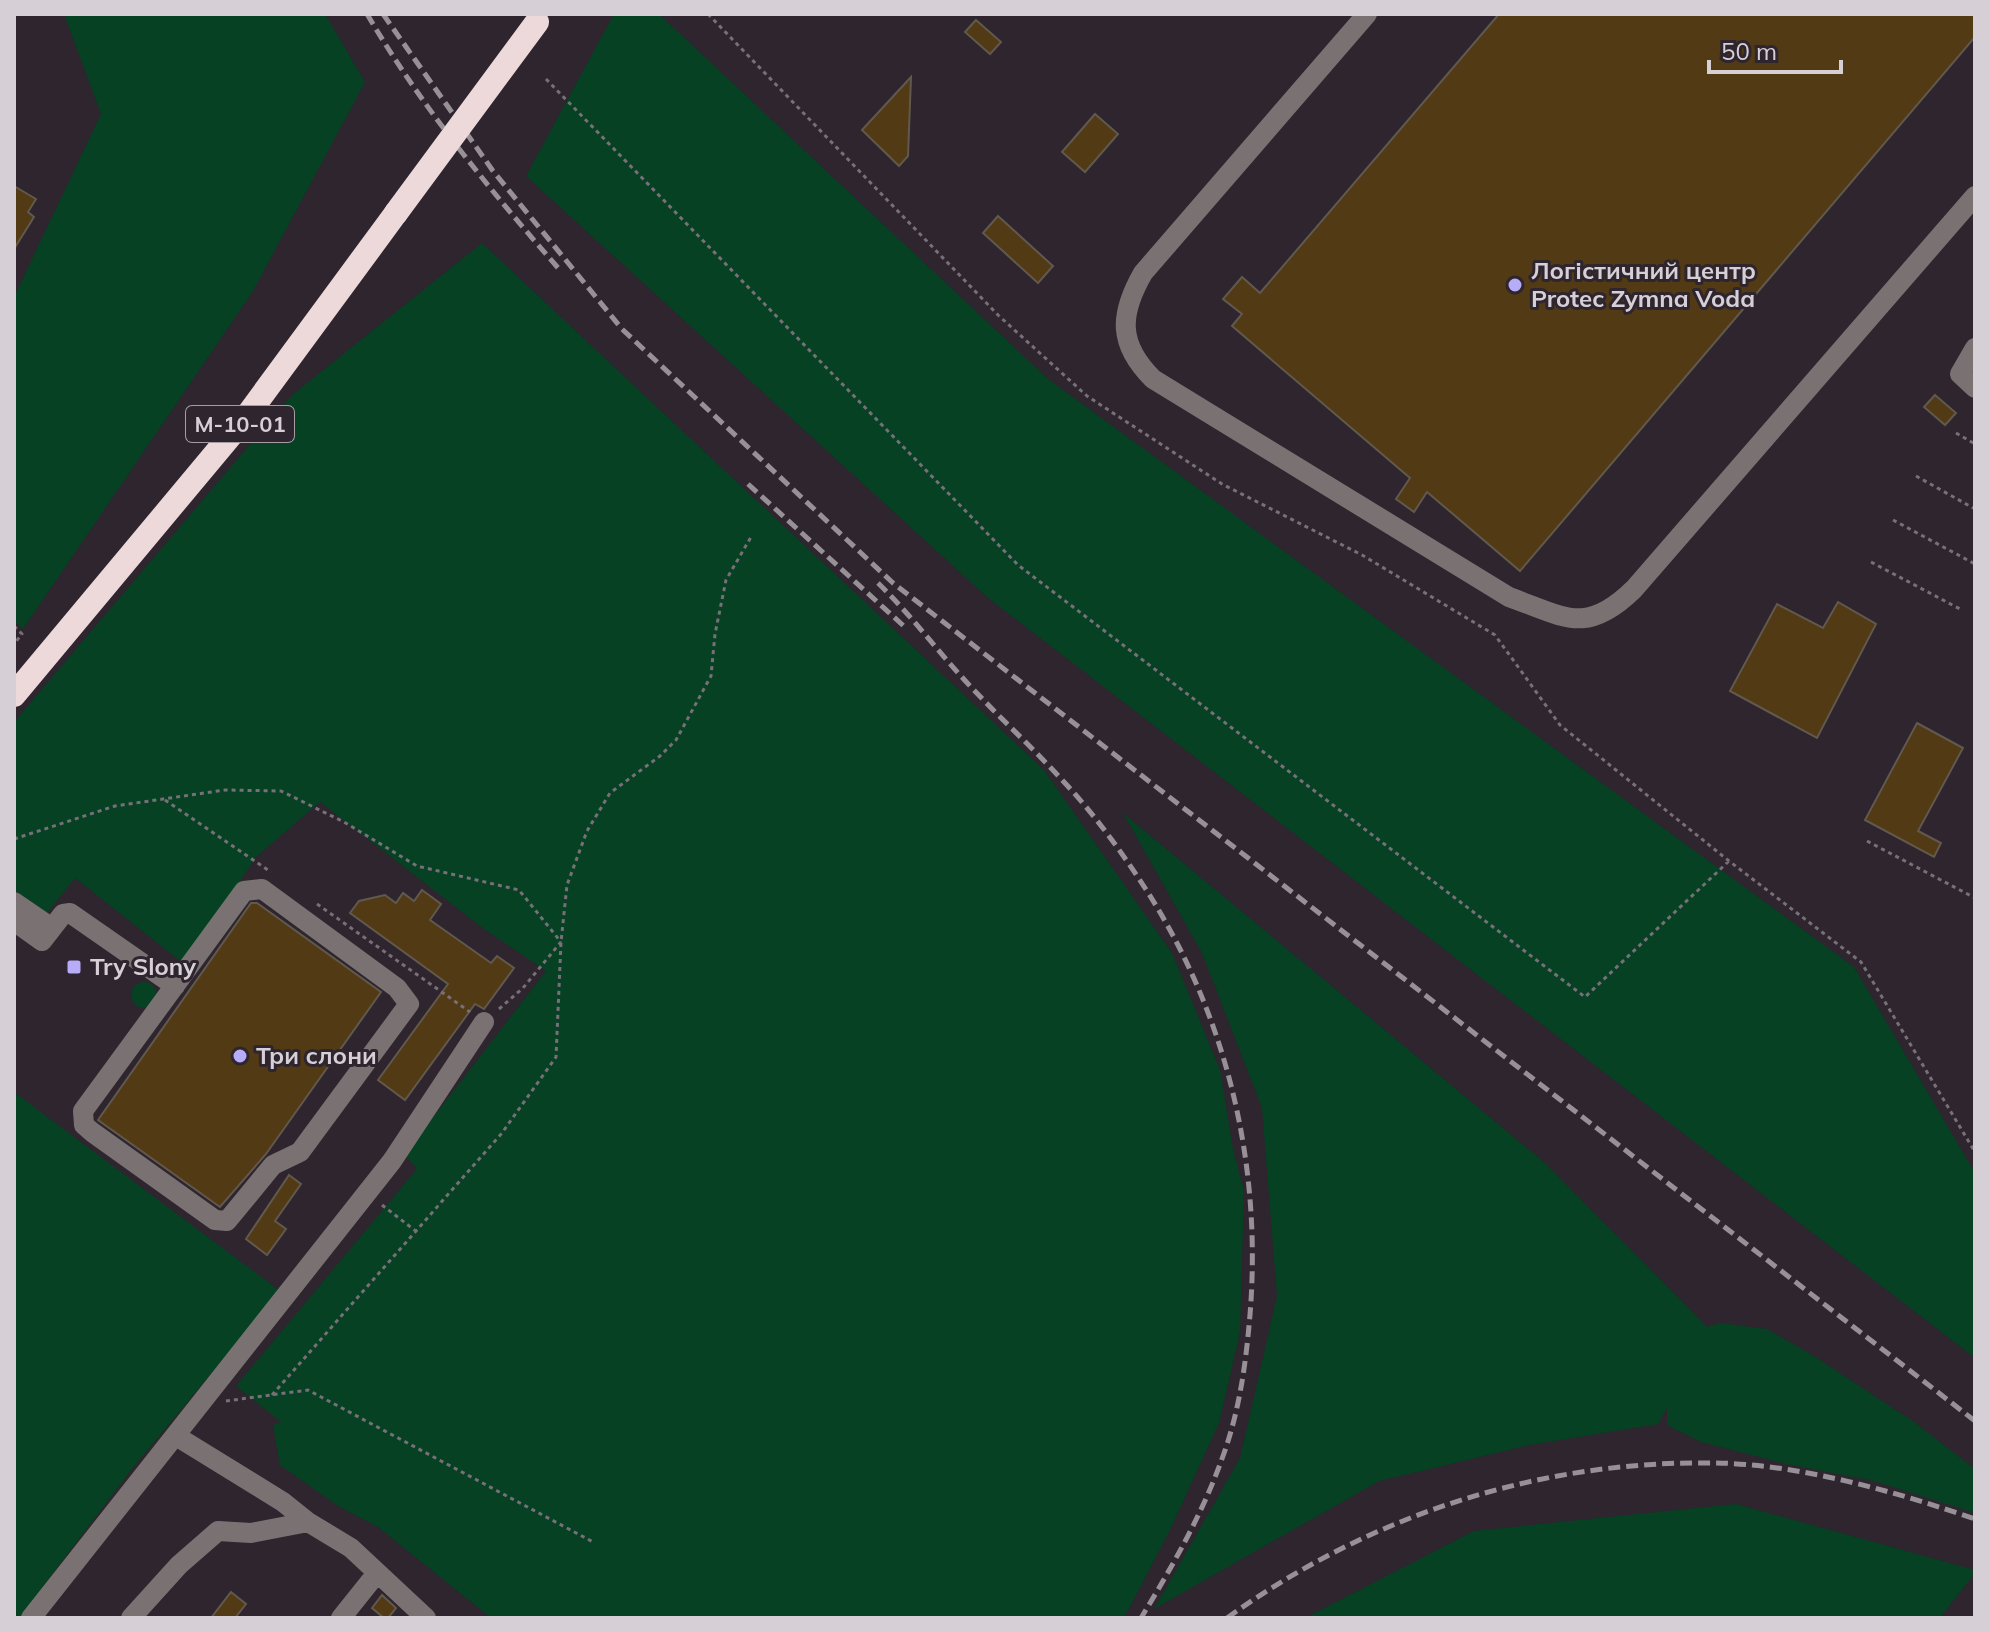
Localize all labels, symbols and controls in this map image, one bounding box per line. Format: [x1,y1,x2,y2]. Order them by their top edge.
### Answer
scale bar [1709,24,1841,74]
text: 50 m [1721,36,1777,66]
place label: Логістичний центр Protec Zymna Voda [1531,255,1756,313]
marker: Логістичний центр Protec Zymna Voda [1506,276,1524,294]
road number: М-10-01 [186,406,294,442]
place label: Try Slony [90,951,197,981]
marker: Try Slony [65,958,83,976]
place label: Три слони [256,1040,377,1070]
marker: Три слони [231,1047,249,1065]

